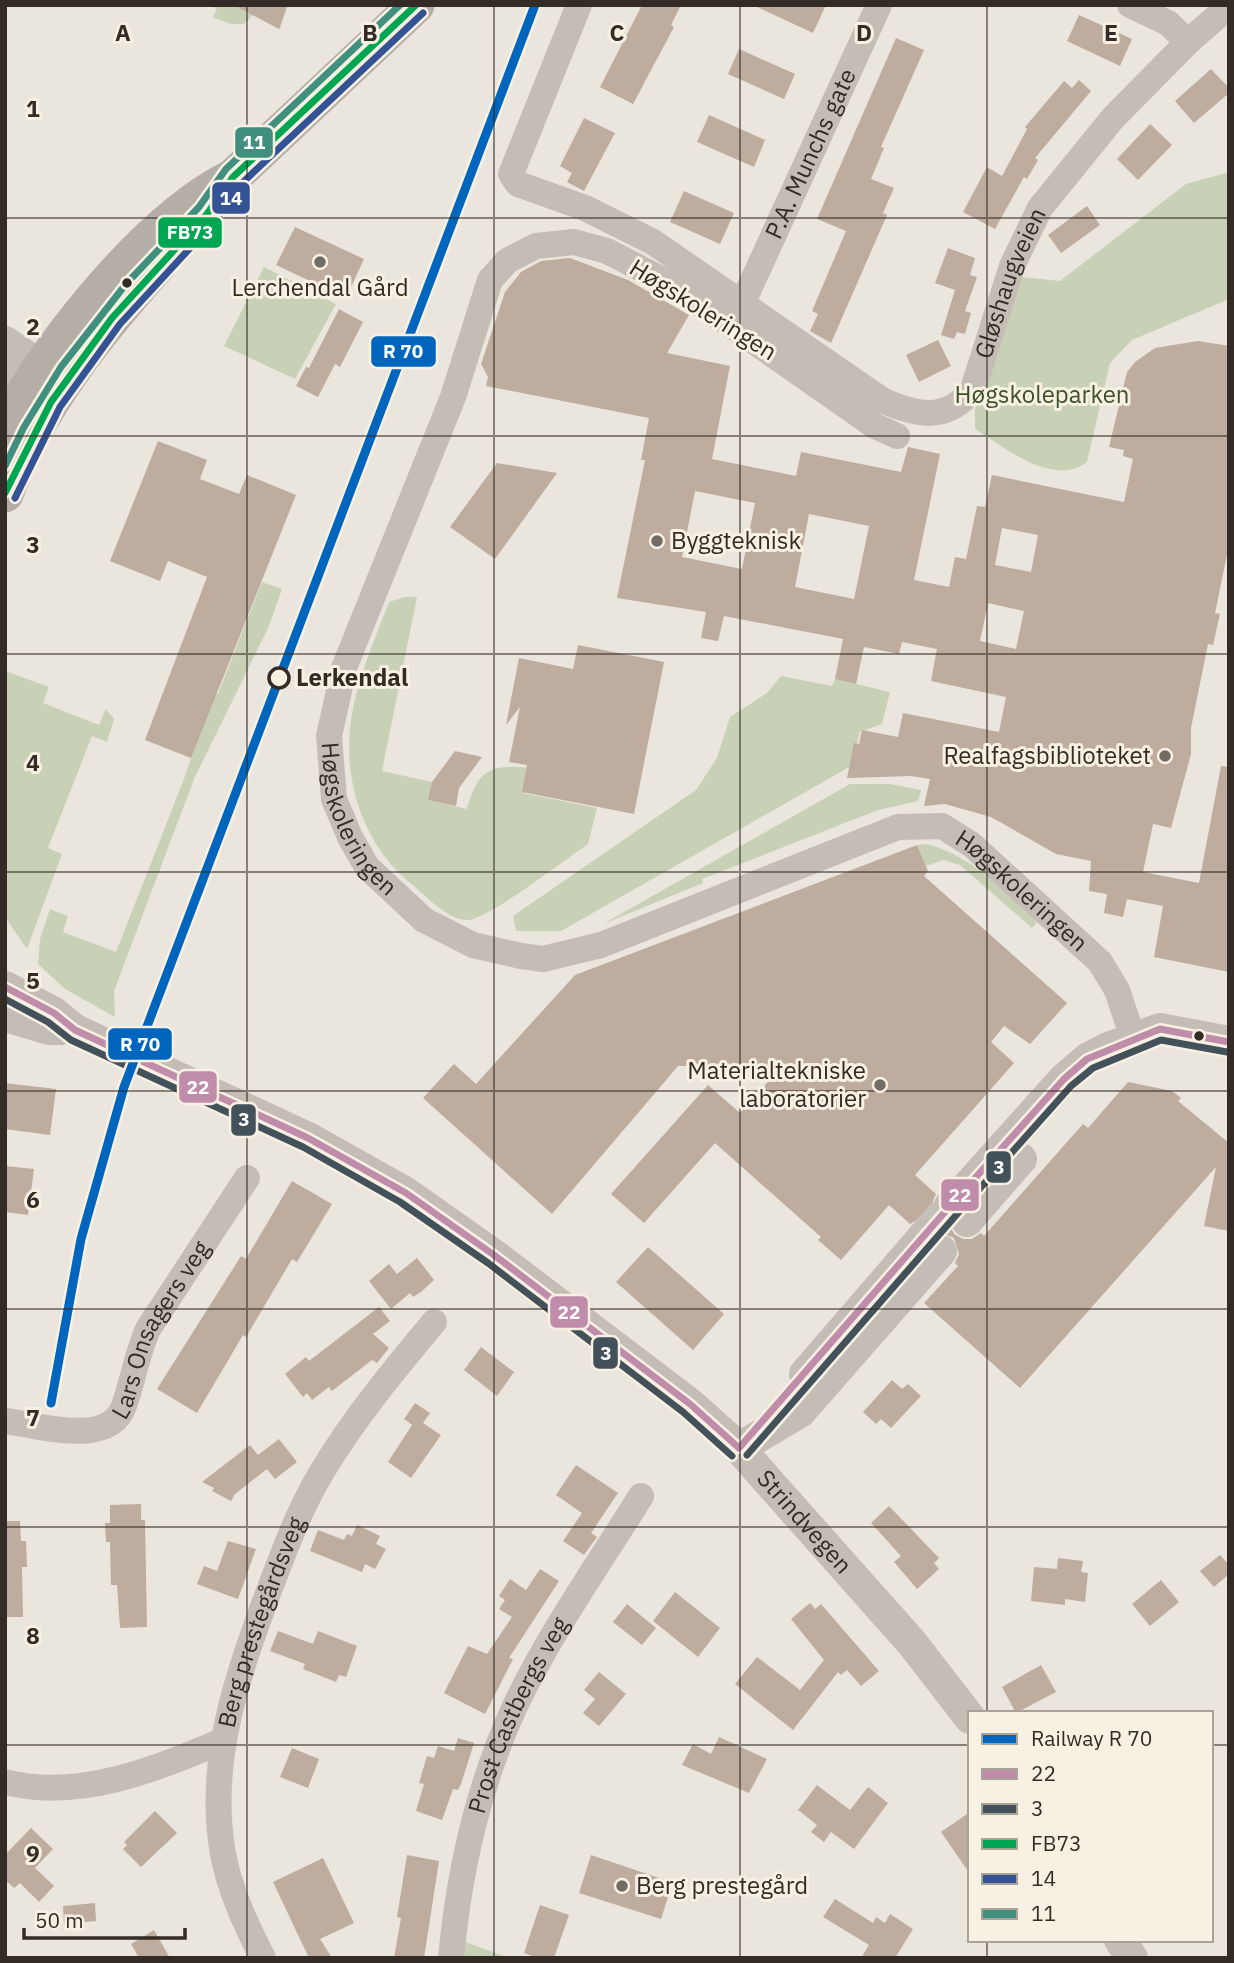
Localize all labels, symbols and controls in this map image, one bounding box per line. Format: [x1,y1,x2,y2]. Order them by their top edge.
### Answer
text: A [115,17,131,47]
text: B [362,17,378,47]
text: C [610,17,625,47]
text: D [856,17,872,47]
text: E [1104,17,1118,47]
street label: P.A. Munchs gate [757,63,863,244]
text: 1 [26,93,40,123]
line badge: 11 [234,126,274,159]
text: 11 [243,130,266,154]
line badge: 14 [211,181,251,215]
text: 14 [220,186,242,210]
street label: Gløshaugveien [967,202,1053,362]
line badge: FB73 [157,216,223,249]
text: FB73 [167,220,213,244]
street label: Høgskoleringen [624,251,783,367]
marker: Lerchendal Gård [312,254,328,270]
place label: Lerchendal Gård [231,271,409,303]
unlabelled marker [120,276,134,290]
text: 2 [26,311,40,341]
line badge: R 70 [370,335,437,368]
text: R 70 [383,339,423,363]
park label: Høgskoleparken [955,378,1129,410]
place label: Byggteknisk [671,524,802,556]
text: 3 [26,529,40,559]
marker: Byggteknisk [649,533,665,549]
place label: Lerkendal [296,661,408,693]
marker: Lerkendal [268,667,290,689]
place label: Realfagsbiblioteket [943,739,1151,771]
street label: Høgskoleringen [315,741,405,902]
text: 4 [26,747,40,777]
marker: Realfagsbiblioteket [1157,748,1173,764]
street label: Høgskoleringen [950,822,1095,958]
text: 5 [26,965,40,995]
line badge: R 70 [107,1027,173,1061]
unlabelled marker [1192,1029,1206,1043]
text: R 70 [120,1032,160,1056]
place label: Materialtekniske laboratorier [687,1054,866,1114]
line badge: 22 [178,1070,218,1104]
text: 22 [187,1075,209,1099]
marker: Materialtekniske laboratorier [872,1077,888,1093]
line badge: 3 [230,1103,257,1137]
text: 3 [238,1107,250,1131]
line badge: 3 [985,1150,1012,1184]
text: 3 [993,1155,1005,1179]
line badge: 22 [940,1178,980,1212]
text: 22 [949,1183,971,1207]
text: 6 [26,1184,40,1214]
street label: Lars Onsagers veg [103,1234,217,1425]
line badge: 22 [549,1295,589,1329]
text: 22 [558,1300,580,1324]
line badge: 3 [592,1336,619,1370]
text: 3 [600,1341,612,1365]
text: 7 [26,1402,40,1432]
street label: Strindvegen [750,1462,860,1580]
street label: Berg prestegårdsveg [210,1511,312,1730]
street label: Prost Castbergs veg [460,1610,576,1817]
text: 8 [26,1620,40,1650]
legend [968,1711,1213,1942]
text: Railway R 70 [1031,1724,1152,1752]
text: 22 [1031,1759,1056,1787]
text: 3 [1031,1794,1044,1822]
text: FB73 [1031,1829,1082,1857]
text: 9 [26,1838,40,1868]
text: 14 [1031,1864,1056,1892]
place label: Berg prestegård [636,1869,808,1901]
marker: Berg prestegård [614,1878,630,1894]
scale bar [24,1896,186,1940]
text: 11 [1031,1899,1056,1927]
text: 50 m [35,1906,84,1934]

